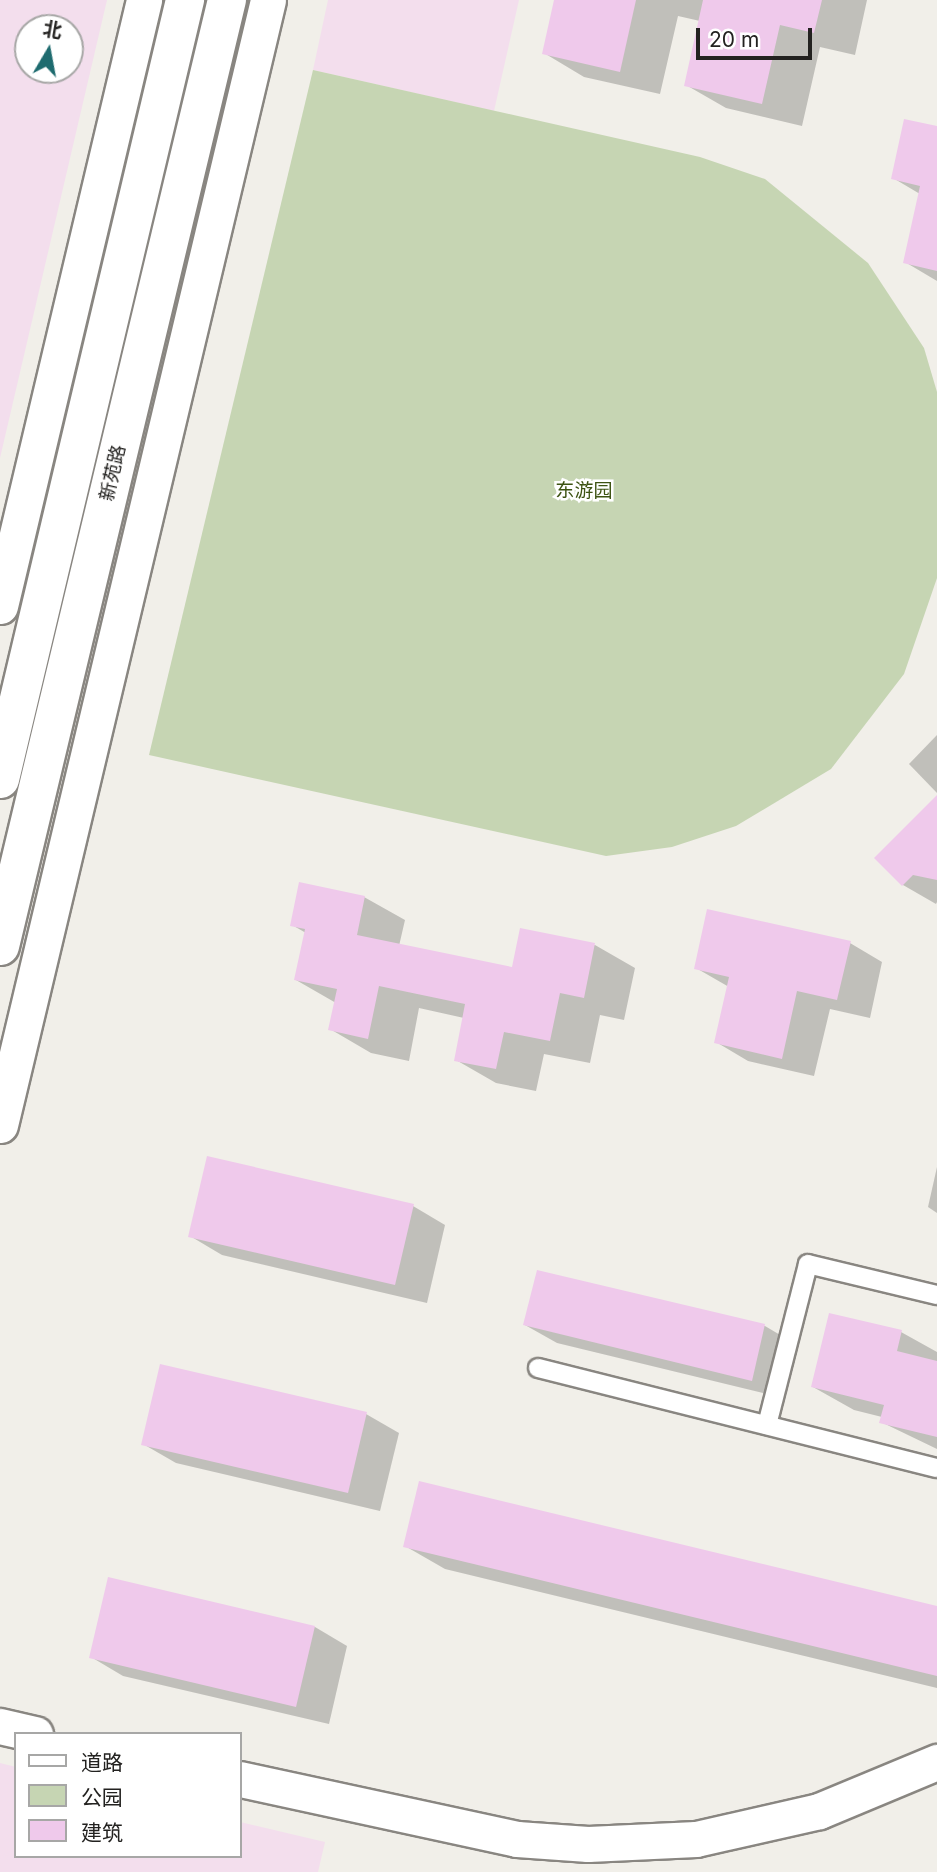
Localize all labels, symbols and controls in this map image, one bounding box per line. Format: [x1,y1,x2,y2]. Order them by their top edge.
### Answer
north arrow [14,14,84,84]
scale bar [699,14,814,58]
text: 北 [41,17,64,43]
text: 20 m [709,27,759,52]
street label: 新苑路 [95,443,131,503]
park label: 东游园 [556,480,612,502]
legend [14,1732,242,1858]
text: 道路 [81,1750,123,1775]
text: 公园 [81,1785,123,1810]
text: 建筑 [81,1820,123,1845]

